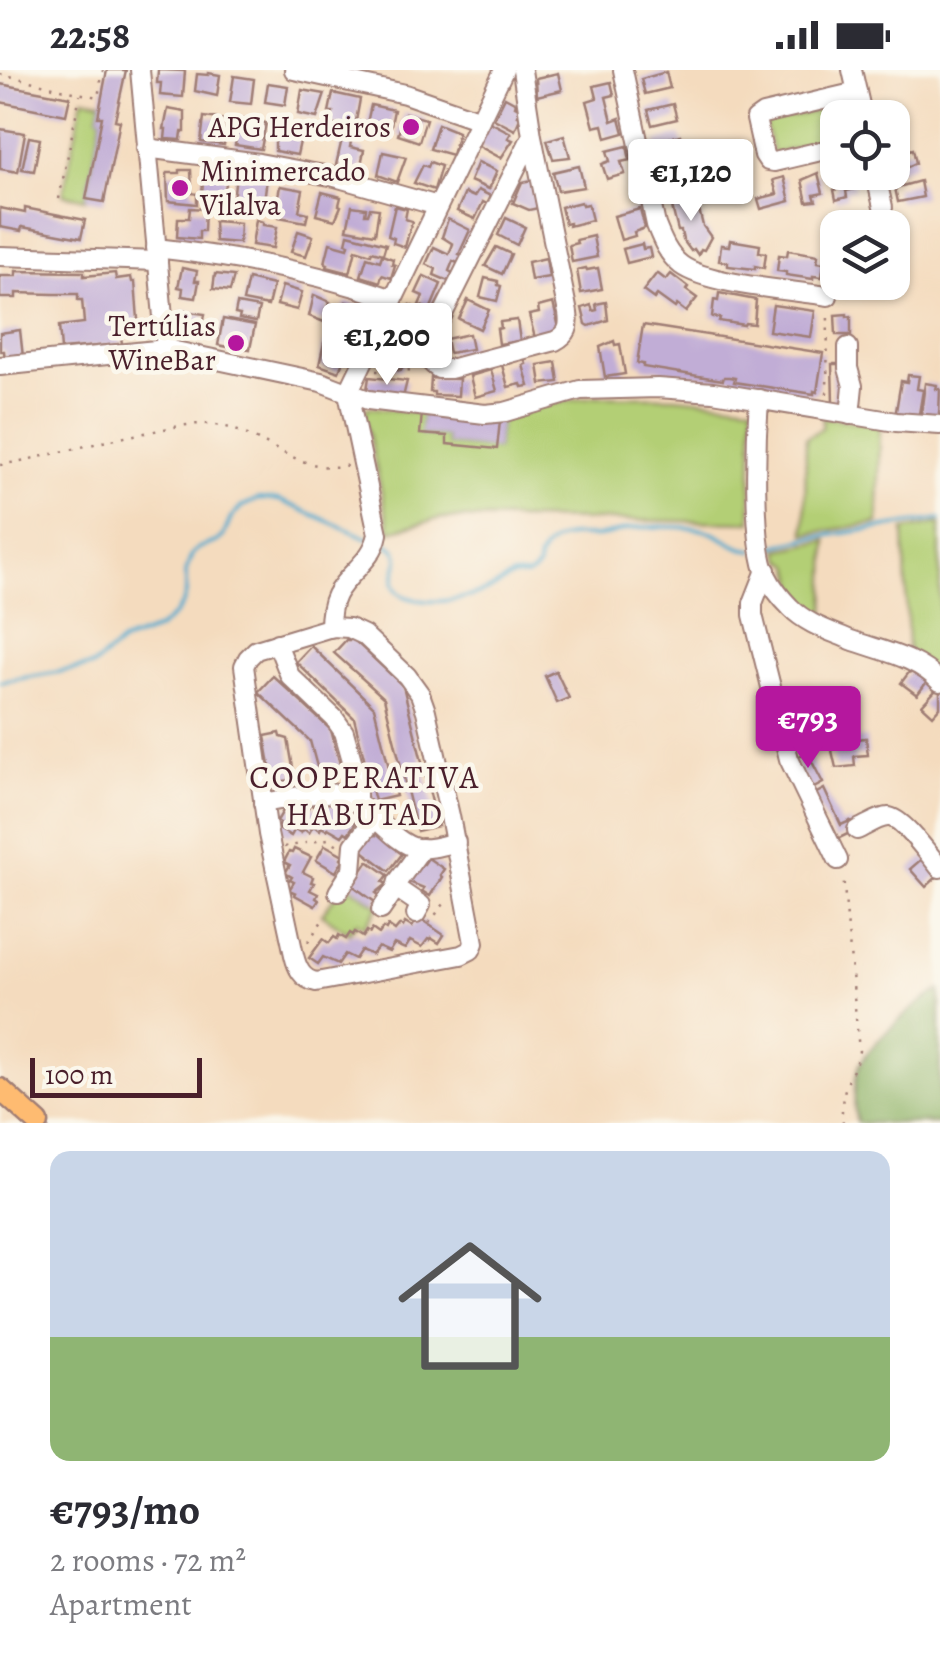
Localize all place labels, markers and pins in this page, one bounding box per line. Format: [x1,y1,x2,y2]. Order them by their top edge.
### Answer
place label: APG Herdeiros [207,107,391,147]
marker: APG Herdeiros [400,116,422,138]
pin: €1,120 [610,139,772,224]
place label: Minimercado Vilalva [199,151,366,225]
marker: Minimercado Vilalva [169,177,191,199]
pin: €1,200 [306,303,468,388]
place label: Tertúlias WineBar [107,306,216,380]
marker: Tertúlias WineBar [225,332,247,354]
pin: €793 [749,686,867,771]

